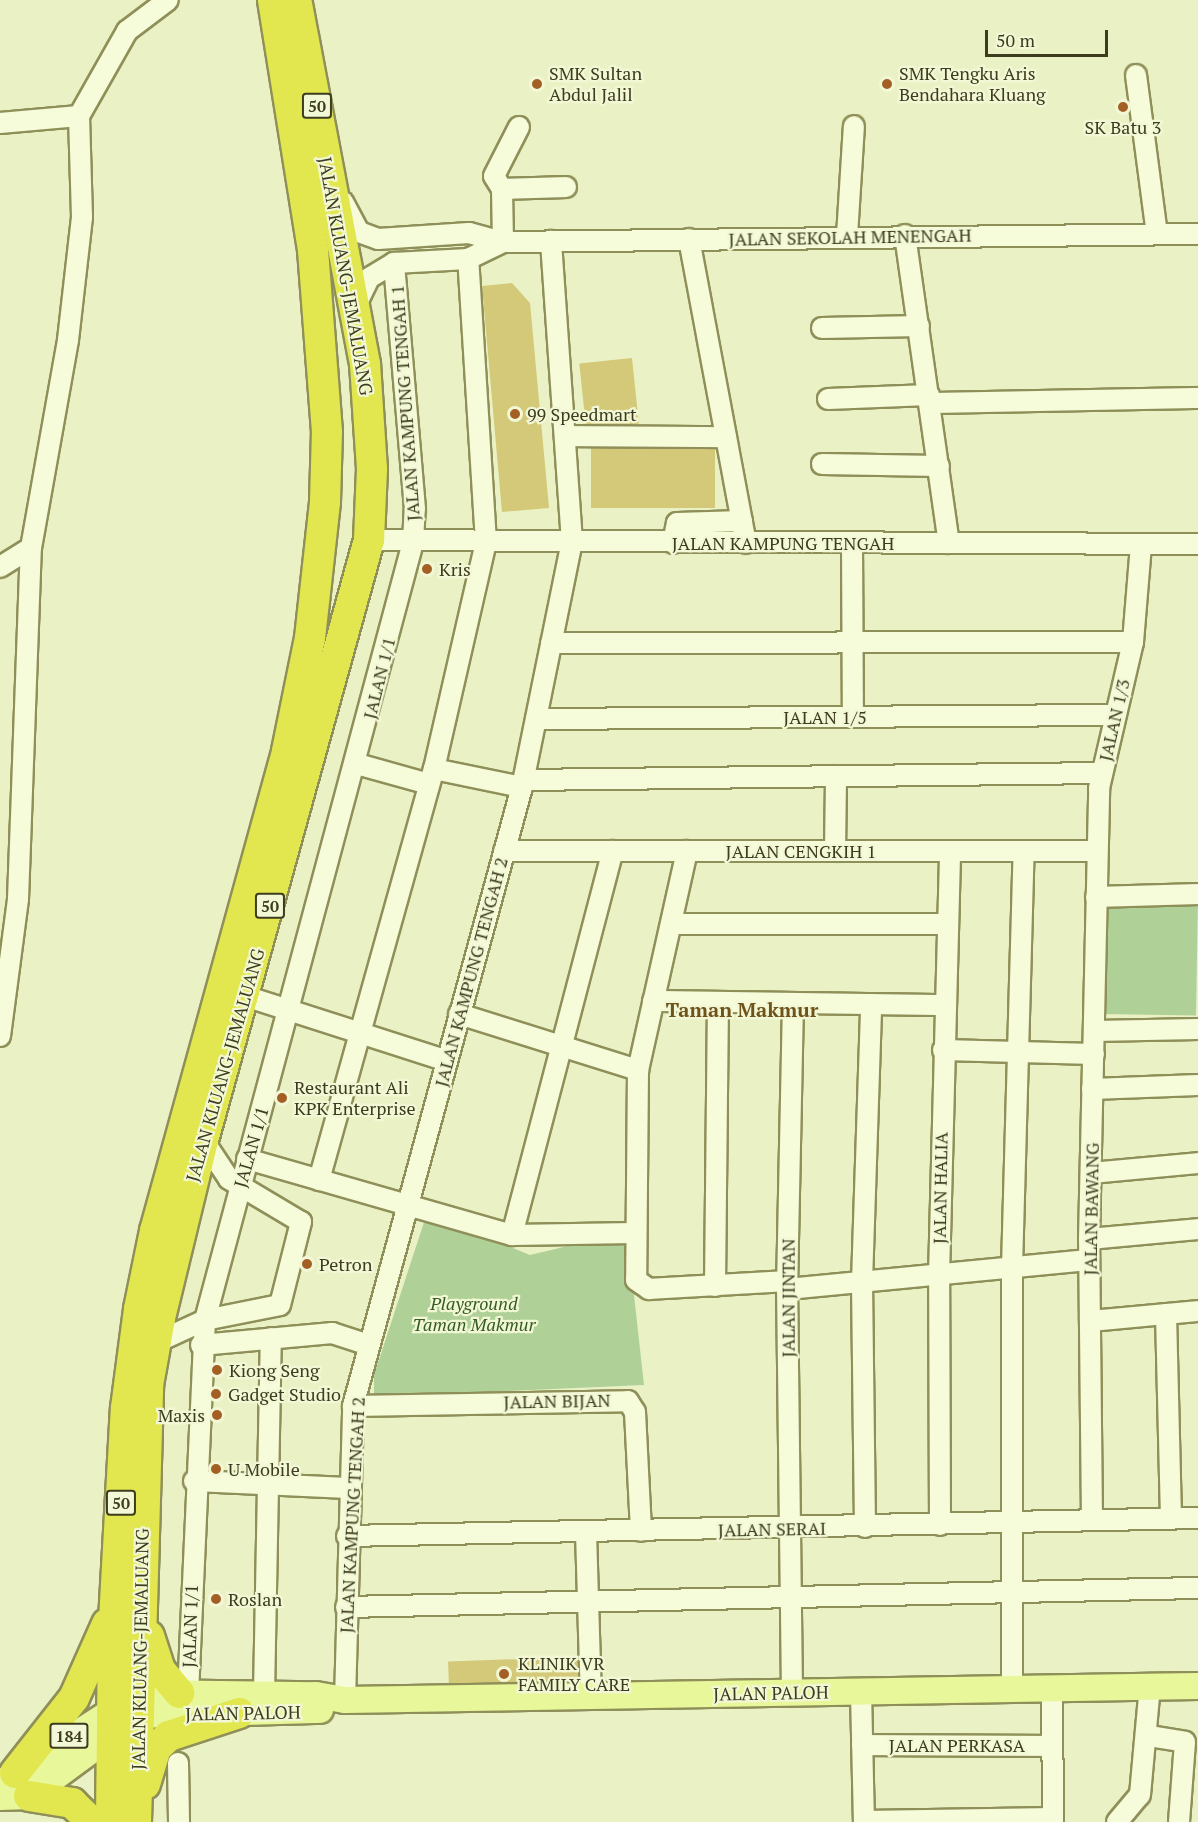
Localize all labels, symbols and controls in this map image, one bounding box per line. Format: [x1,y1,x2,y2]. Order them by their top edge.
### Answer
scale bar [988,18,1111,56]
text: 50 m [996,28,1035,52]
place label: SMK Sultan Abdul Jalil [549,63,642,106]
place label: SMK Tengku Aris Bendahara Kluang [899,63,1046,106]
marker: SMK Sultan Abdul Jalil [530,77,544,91]
marker: SMK Tengku Aris Bendahara Kluang [880,77,894,91]
road number: 50 [300,93,334,119]
marker: SK Batu 3 [1116,100,1130,114]
place label: SK Batu 3 [1085,116,1161,138]
street label: JALAN KLUANG-JEMALUANG [314,155,378,397]
street label: JALAN SEKOLAH MENENGAH [728,224,972,250]
street label: JALAN KAMPUNG TENGAH 1 [386,284,424,522]
place label: 99 Speedmart [527,403,637,425]
marker: 99 Speedmart [508,407,522,421]
street label: JALAN KAMPUNG TENGAH [672,532,894,554]
place label: Kris [439,558,471,580]
marker: Kris [420,562,434,576]
street label: JALAN 1/1 [358,635,400,721]
street label: JALAN 1/3 [1094,677,1134,763]
street label: JALAN 1/5 [783,706,867,728]
street label: JALAN CENGKIH 1 [726,840,876,862]
street label: JALAN KAMPUNG TENGAH 2 [430,855,512,1089]
road number: 50 [254,893,286,919]
street label: JALAN KLUANG-JEMALUANG [181,946,269,1184]
district label: Taman Makmur [666,997,818,1021]
place label: Restaurant Ali KPK Enterprise [294,1077,416,1120]
marker: Restaurant Ali KPK Enterprise [275,1091,289,1105]
street label: JALAN 1/1 [229,1104,273,1190]
street label: JALAN HALIA [928,1132,952,1244]
street label: JALAN BAWANG [1079,1142,1103,1276]
street label: JALAN JINTAN [777,1239,799,1357]
place label: Petron [319,1253,372,1275]
marker: Petron [300,1257,314,1271]
park label: Playground Taman Makmur [412,1293,536,1336]
place label: Kiong Seng [229,1359,319,1381]
marker: Kiong Seng [210,1363,224,1377]
place label: Gadget Studio [228,1383,341,1405]
marker: Gadget Studio [209,1387,223,1401]
street label: JALAN BIJAN [503,1389,611,1413]
street label: JALAN KAMPUNG TENGAH 2 [335,1396,369,1634]
place label: Maxis [158,1404,205,1426]
marker: Maxis [210,1408,224,1422]
place label: U Mobile [228,1458,300,1480]
marker: U Mobile [209,1462,223,1476]
road number: 50 [104,1490,138,1516]
street label: JALAN SERAI [718,1517,826,1541]
street label: JALAN KLUANG-JEMALUANG [127,1528,153,1770]
street label: JALAN 1/1 [178,1584,202,1668]
place label: Roslan [228,1588,282,1610]
marker: Roslan [209,1592,223,1606]
place label: KLINIK VR FAMILY CARE [518,1653,630,1696]
marker: KLINIK VR FAMILY CARE [495,1665,513,1683]
street label: JALAN PALOH [713,1681,829,1705]
street label: JALAN PALOH [185,1701,301,1725]
road number: 184 [48,1723,90,1749]
street label: JALAN PERKASA [889,1734,1025,1756]

